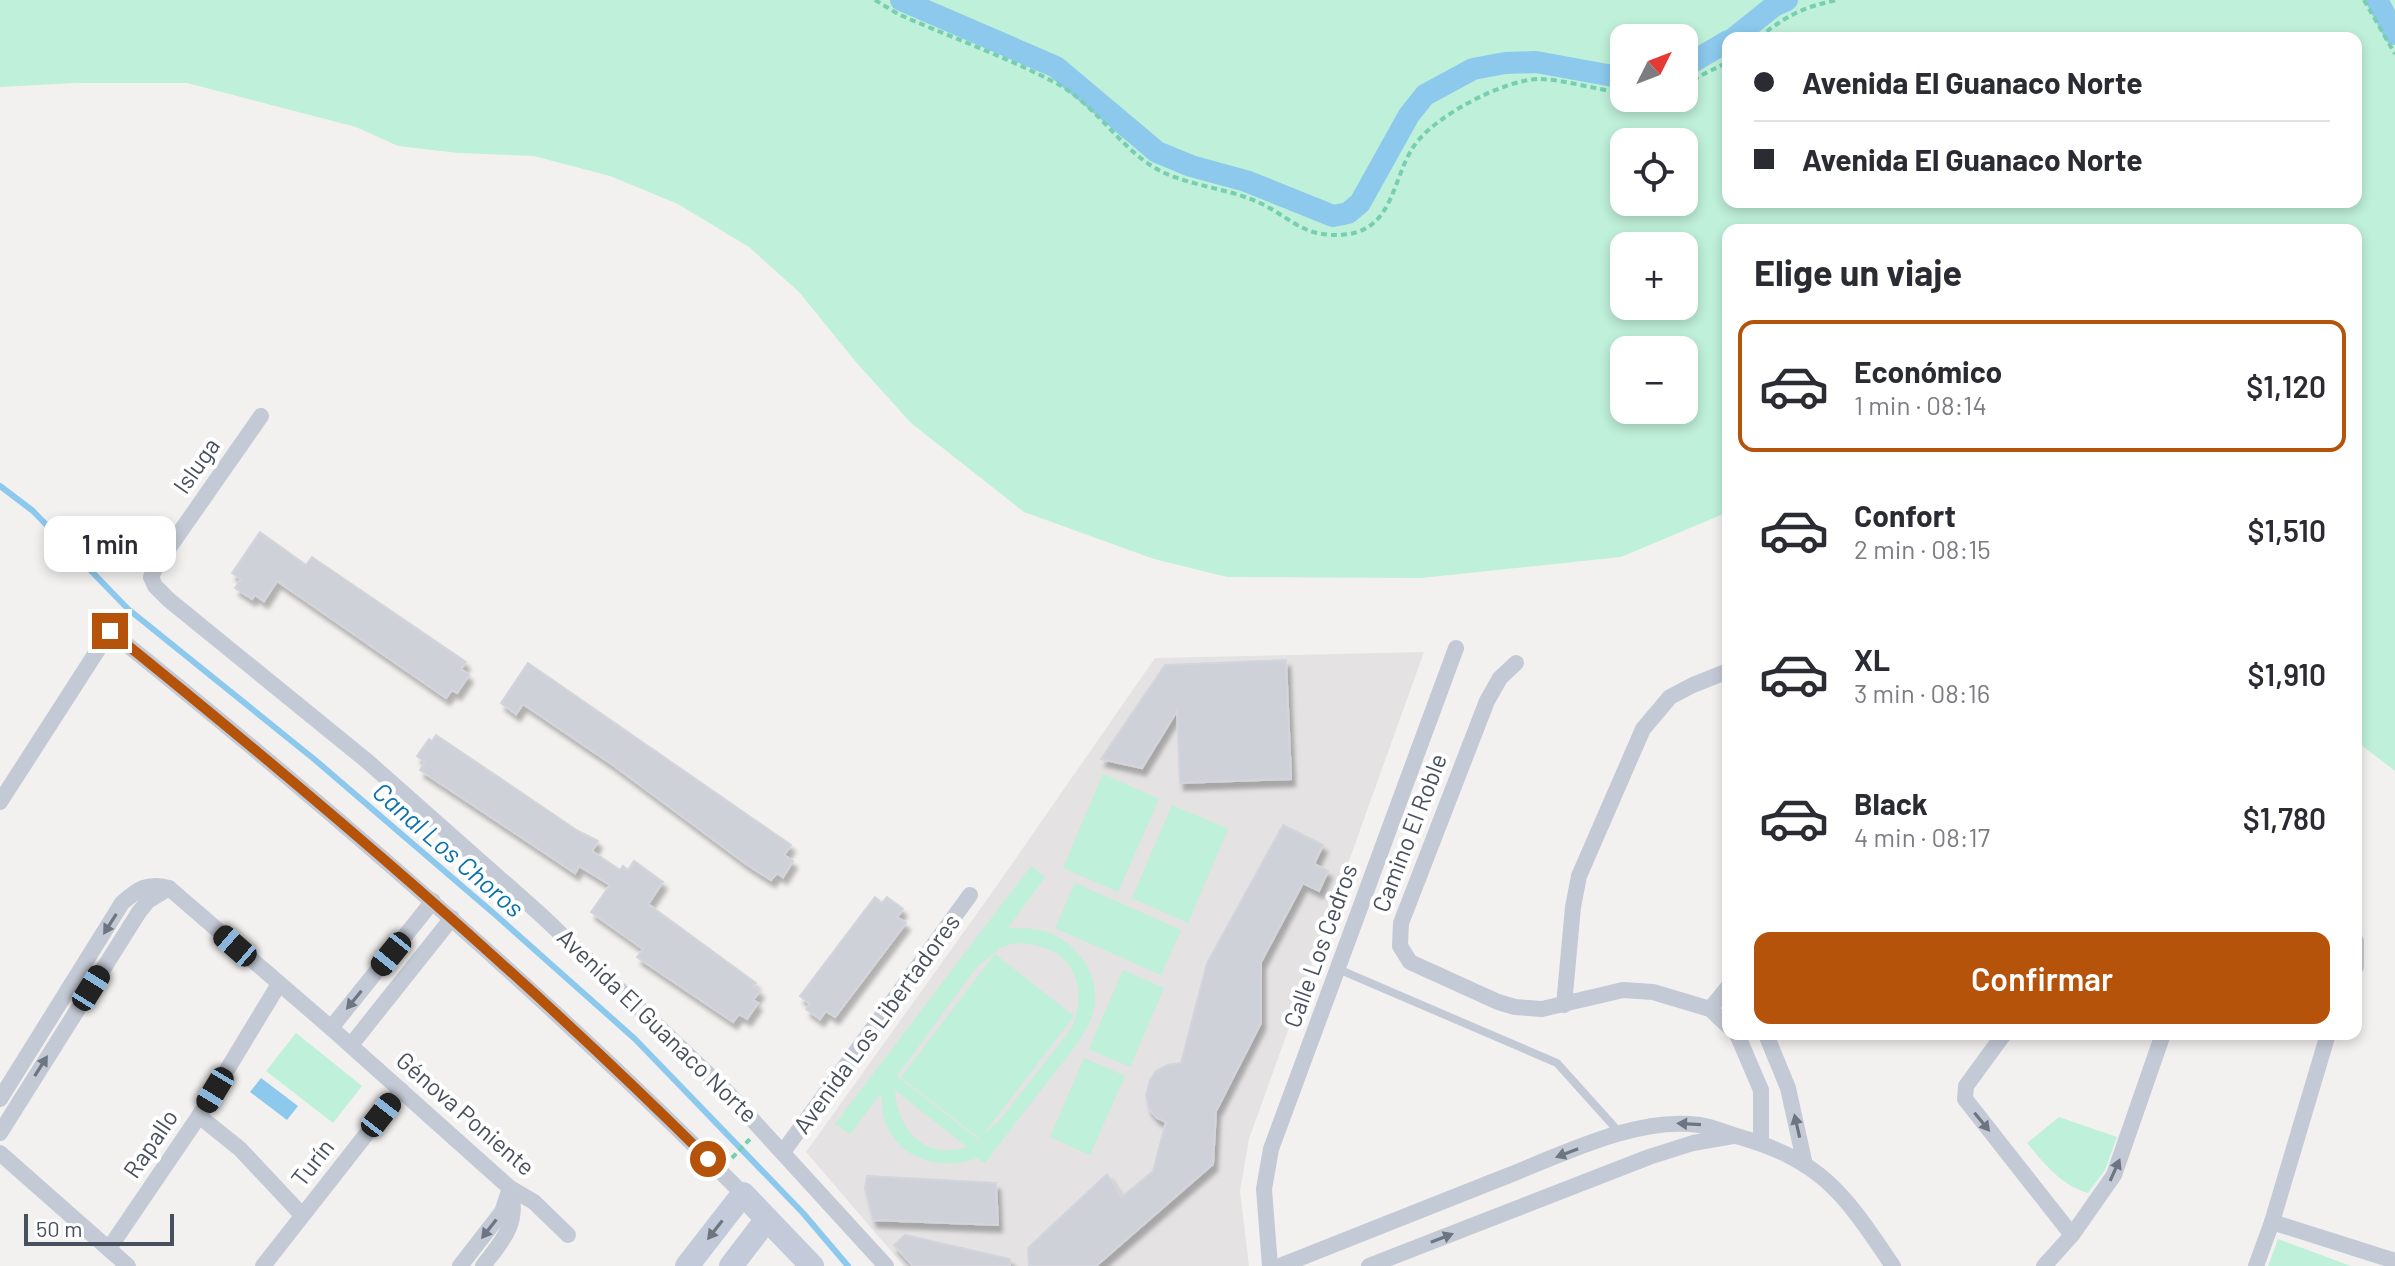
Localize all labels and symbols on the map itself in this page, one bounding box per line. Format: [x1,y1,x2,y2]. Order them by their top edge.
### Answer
north arrow [1610,24,1698,112]
street label: Isluga [166,432,225,499]
callout: 1 min [44,515,176,571]
route end [92,613,128,649]
street label: Camino El Roble [1365,749,1452,916]
water label: Canal Los Choros [367,775,531,923]
street label: Calle Los Cedros [1277,860,1363,1031]
street label: Avenida Los Libertadores [786,908,965,1139]
one-way arrow [103,913,117,935]
car [209,921,261,971]
street label: Avenida El Guanaco Norte [552,922,764,1128]
car [367,928,415,980]
car [68,961,114,1015]
one-way arrow [346,990,363,1010]
street label: Génova Poniente [391,1045,541,1181]
one-way arrow [33,1055,48,1078]
car [192,1063,238,1117]
car [357,1089,405,1141]
street label: Rapallo [116,1103,183,1183]
one-way arrow [1973,1112,1989,1132]
one-way arrow [1790,1113,1802,1138]
one-way arrow [1676,1118,1701,1131]
street label: Turín [284,1133,339,1192]
route start [690,1141,726,1177]
one-way arrow [1555,1147,1579,1160]
one-way arrow [2109,1159,2122,1182]
scale bar [24,1210,174,1246]
one-way arrow [482,1219,498,1239]
one-way arrow [708,1220,724,1240]
one-way arrow [1430,1231,1454,1244]

